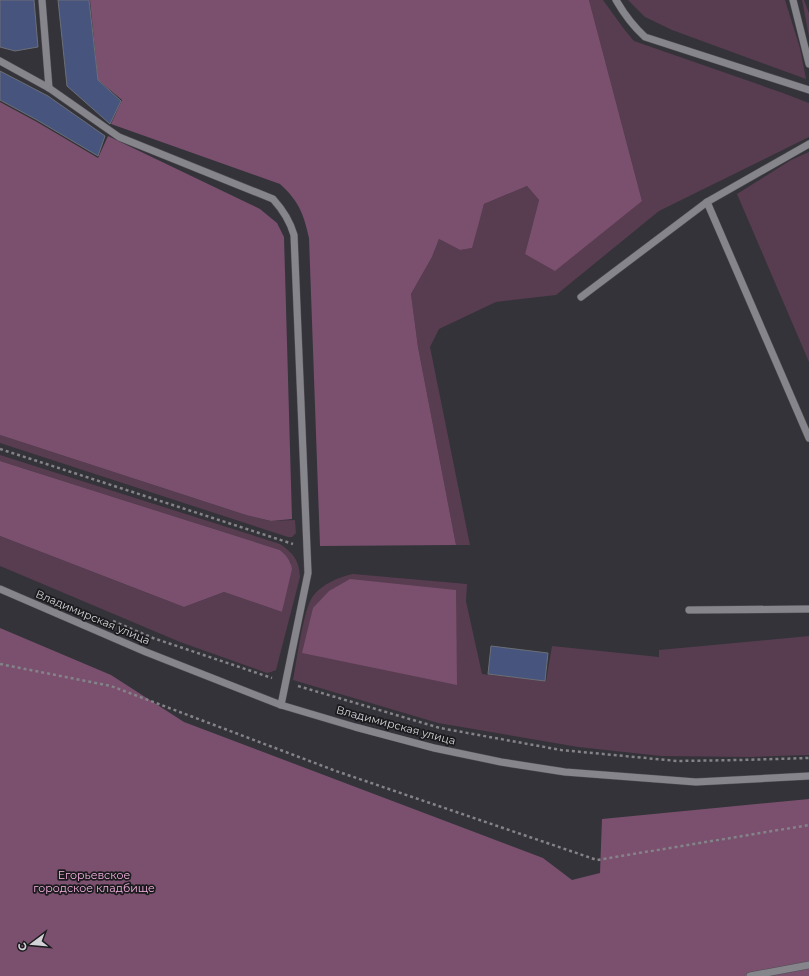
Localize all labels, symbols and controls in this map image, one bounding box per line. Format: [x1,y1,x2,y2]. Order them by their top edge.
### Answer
street label: Владимирская улица [34,587,152,647]
street label: Владимирская улица [335,702,457,748]
park label: Егорьевское городское кладбище [33,868,155,895]
north arrow [12,924,52,964]
text: С [15,941,30,953]

